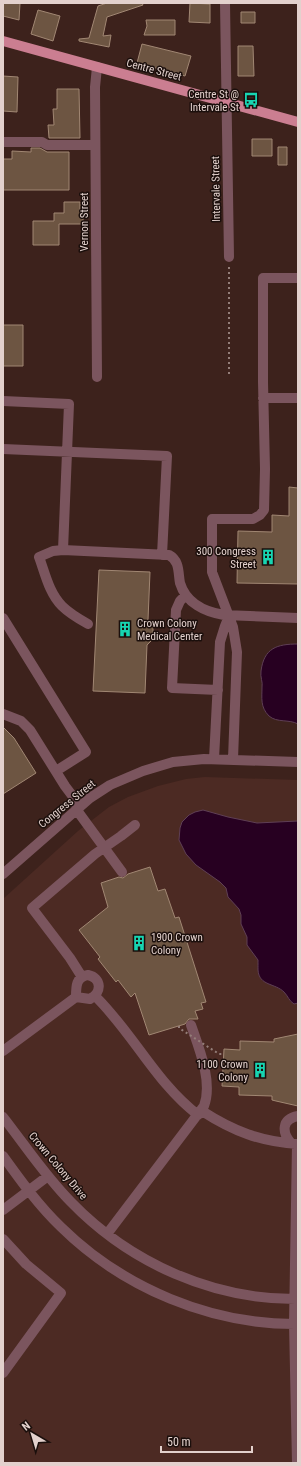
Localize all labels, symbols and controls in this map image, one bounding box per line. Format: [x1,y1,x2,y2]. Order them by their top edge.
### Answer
street label: Centre Street [125,56,183,84]
place label: Centre St @ Intervale St [188,88,239,114]
bus stop icon: Centre St @ Intervale St [242,91,260,109]
street label: Intervale Street [209,156,223,222]
street label: Vernon Street [78,193,91,251]
place label: 300 Congress Street [196,545,256,571]
building icon: 300 Congress Street [259,548,277,566]
place label: Crown Colony Medical Center [137,617,203,643]
building icon: Crown Colony Medical Center [116,620,134,638]
street label: Congress Street [36,777,98,831]
place label: 1900 Crown Colony [151,931,203,957]
building icon: 1900 Crown Colony [130,934,148,952]
place label: 1100 Crown Colony [196,1058,248,1084]
building icon: 1100 Crown Colony [251,1061,269,1079]
street label: Crown Colony Drive [26,1130,90,1202]
north arrow [12,1414,52,1454]
text: N [19,1419,33,1434]
scale bar [161,1428,252,1454]
text: 50 m [167,1435,191,1449]

